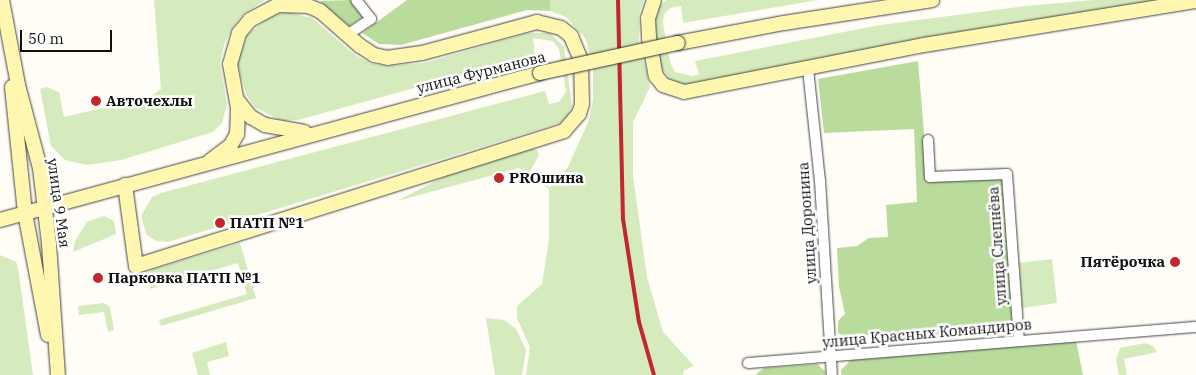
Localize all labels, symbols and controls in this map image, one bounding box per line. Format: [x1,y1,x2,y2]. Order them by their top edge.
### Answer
scale bar [22,20,115,52]
text: 50 m [28,29,64,48]
street label: улица Фурманова [415,47,547,97]
place label: Авточехлы [106,92,193,110]
marker: Авточехлы [90,95,102,107]
street label: улица 9 Мая [44,157,74,249]
street label: улица Доронина [794,161,820,285]
place label: PROшина [509,169,584,187]
marker: PROшина [493,172,505,184]
street label: улица Слепнёва [984,186,1010,306]
place label: ПАТП №1 [230,214,304,232]
marker: ПАТП №1 [214,217,226,229]
place label: Пятёрочка [1081,253,1165,271]
marker: Пятёрочка [1169,256,1181,268]
place label: Парковка ПАТП №1 [108,269,261,287]
marker: Парковка ПАТП №1 [92,272,104,284]
street label: улица Красных Командиров [822,315,1032,351]

